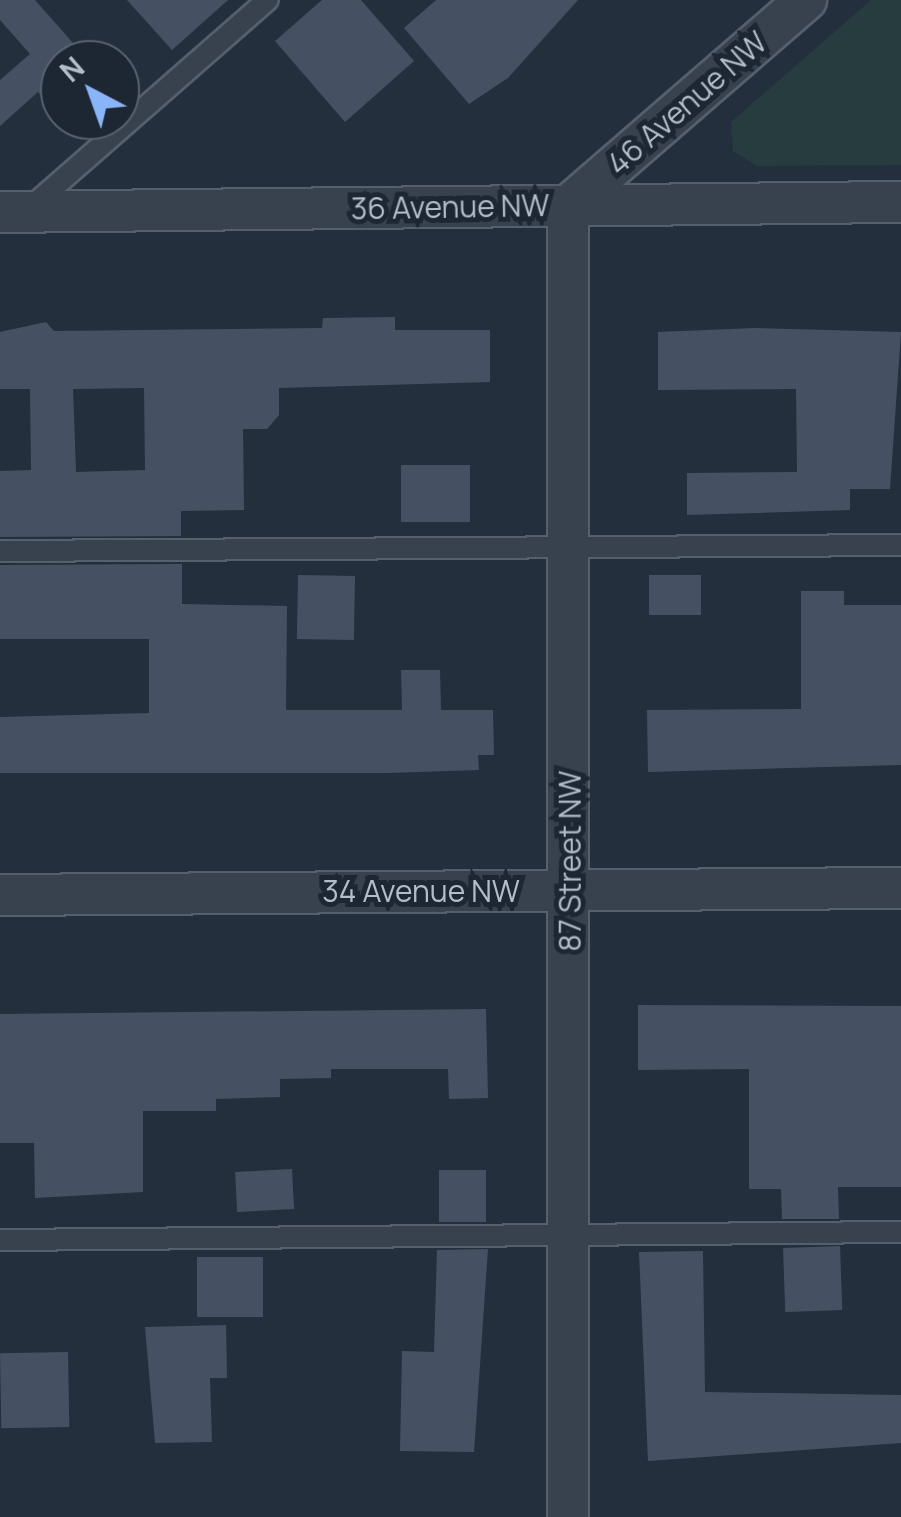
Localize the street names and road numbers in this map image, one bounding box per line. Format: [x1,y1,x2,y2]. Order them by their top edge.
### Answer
street label: 46 Avenue NW [600,24,774,182]
street label: 36 Avenue NW [350,187,550,227]
street label: 87 Street NW [552,770,588,952]
street label: 34 Avenue NW [322,873,520,909]

